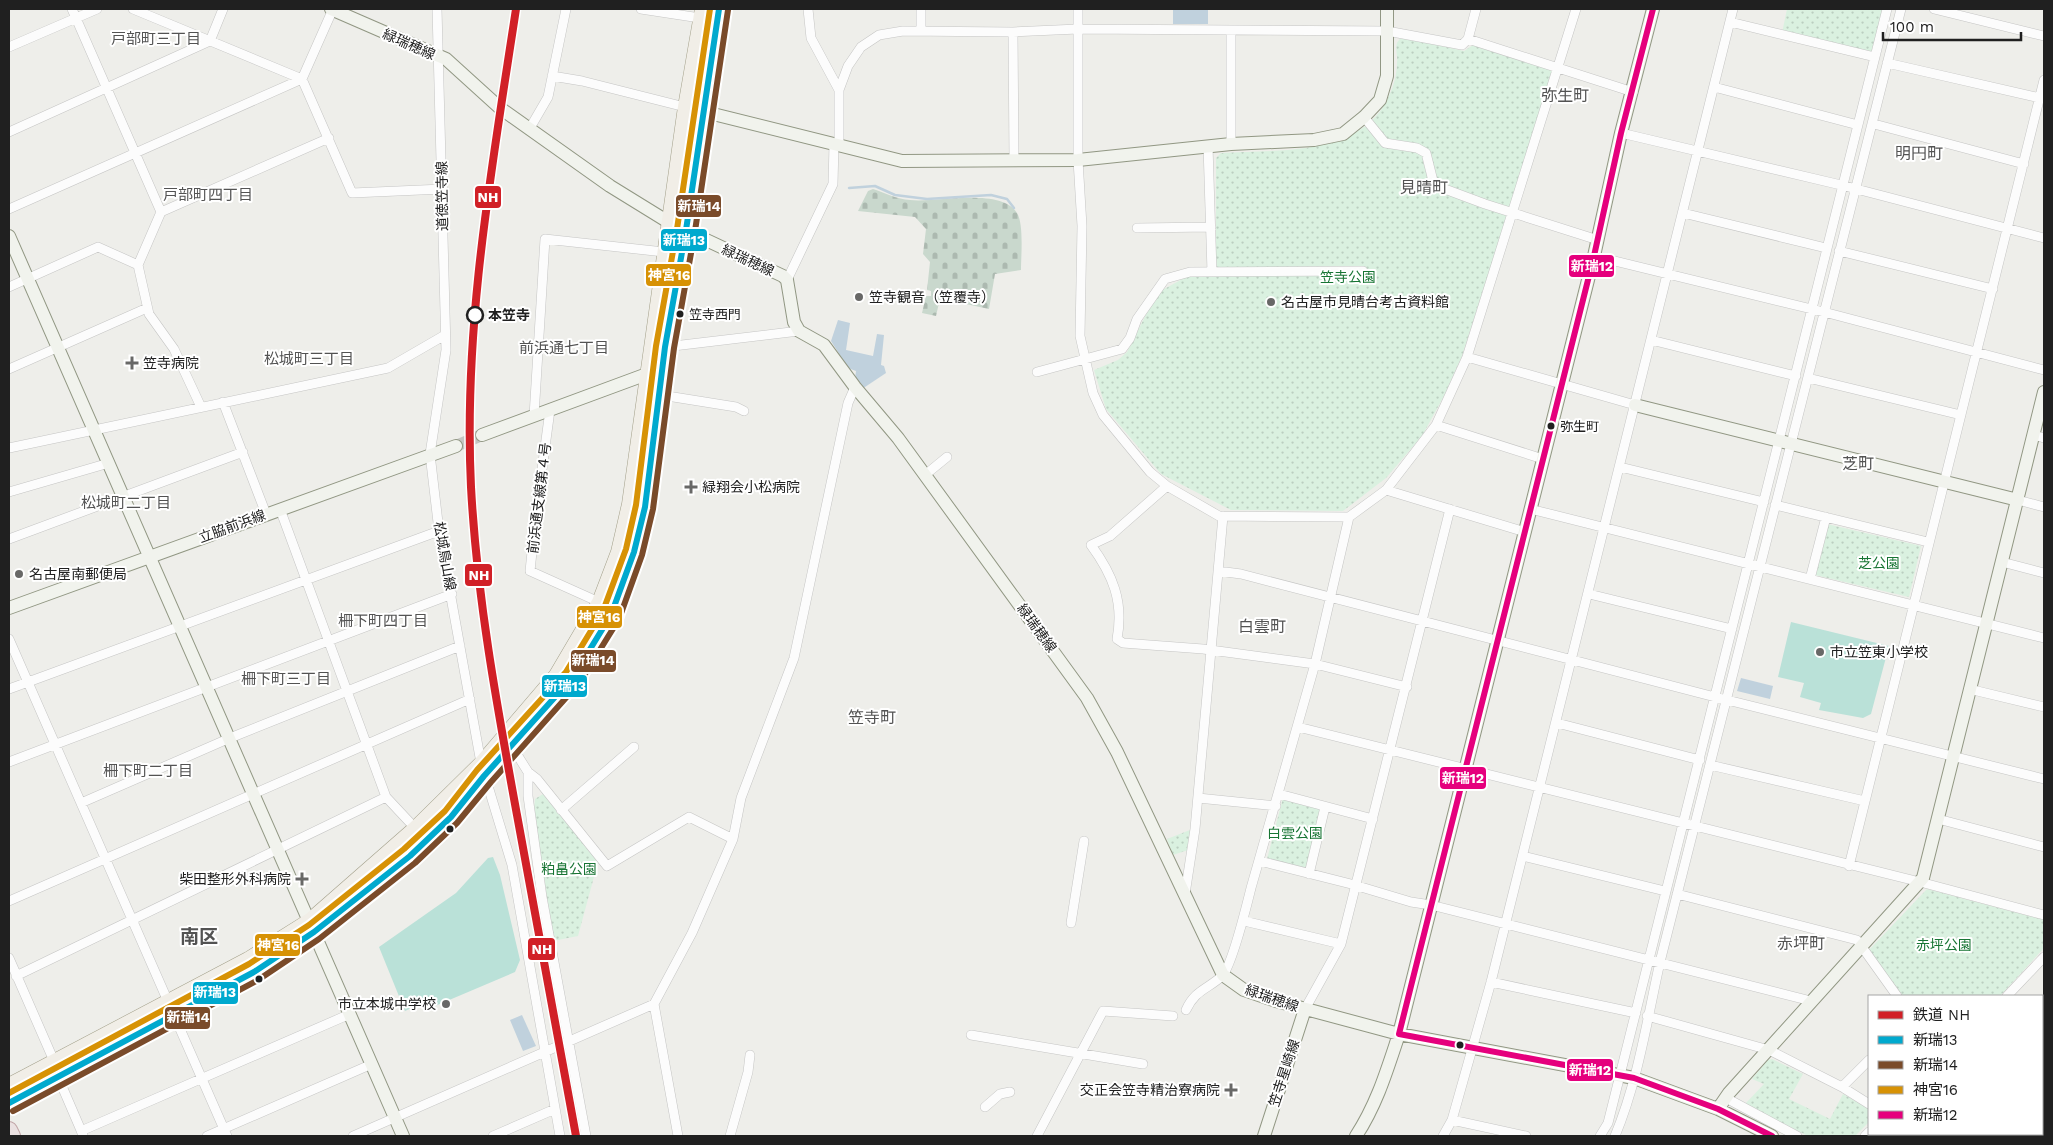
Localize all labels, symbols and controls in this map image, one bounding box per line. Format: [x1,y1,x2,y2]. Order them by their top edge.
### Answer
scale bar [1883,10,2020,42]
text: 100 m [1890,18,1934,36]
street label: 緑瑞穂線 [380,25,438,63]
district label: 戸部町三丁目 [111,30,201,48]
district label: 弥生町 [1541,86,1589,105]
district label: 明円町 [1895,144,1943,163]
street label: 道徳笠寺線 [433,161,451,231]
district label: 見晴町 [1400,178,1448,197]
line badge: NH [474,185,502,209]
district label: 戸部町四丁目 [163,186,253,204]
text: NH [478,189,498,205]
line badge: 新瑞14 [675,194,722,218]
text: 新瑞14 [677,198,721,214]
line badge: 新瑞13 [660,228,708,252]
text: 新瑞13 [663,232,705,248]
street label: 緑瑞穂線 [719,241,777,279]
line badge: 新瑞12 [1568,254,1615,278]
text: 新瑞12 [1571,258,1613,274]
line badge: 神宮16 [645,263,692,287]
text: 神宮16 [648,267,691,283]
park label: 笠寺公園 [1320,269,1376,285]
place label: 笠寺観音（笠覆寺） [869,289,995,305]
marker: 笠寺観音（笠覆寺） [853,291,865,303]
place label: 名古屋市見晴台考古資料館 [1281,294,1449,310]
marker: 名古屋市見晴台考古資料館 [1265,296,1277,308]
marker: 本笠寺 [466,306,484,324]
place label: 本笠寺 [488,307,530,323]
place label: 笠寺西門 [689,307,741,322]
marker: 笠寺西門 [675,309,685,319]
district label: 前浜通七丁目 [519,339,609,357]
district label: 松城町三丁目 [264,350,354,368]
place label: 笠寺病院 [143,355,199,371]
marker: 笠寺病院 [125,356,139,370]
place label: 弥生町 [1560,419,1599,434]
marker: 弥生町 [1546,421,1556,431]
street label: 前浜通支線第４号 [524,441,554,555]
district label: 芝町 [1842,454,1874,473]
place label: 緑翔会小松病院 [702,479,800,495]
marker: 緑翔会小松病院 [684,480,698,494]
district label: 松城町二丁目 [81,494,171,512]
street label: 立脇前浜線 [196,507,268,545]
street label: 松城鳥山線 [431,520,459,592]
park label: 芝公園 [1858,555,1900,571]
line badge: NH [464,563,493,587]
place label: 名古屋南郵便局 [29,566,127,582]
text: NH [469,567,489,583]
marker: 名古屋南郵便局 [13,568,25,580]
street label: 緑瑞穂線 [1014,601,1060,655]
line badge: 神宮16 [576,605,623,629]
text: 神宮16 [578,609,621,625]
district label: 柵下町四丁目 [338,612,428,630]
district label: 白雲町 [1238,617,1286,636]
place label: 市立笠東小学校 [1830,644,1928,660]
marker: 市立笠東小学校 [1814,646,1826,658]
line badge: 新瑞14 [570,649,617,673]
text: 新瑞14 [571,652,615,668]
district label: 柵下町三丁目 [241,670,331,688]
line badge: 新瑞13 [541,674,588,698]
text: 新瑞13 [544,678,586,694]
district label: 笠寺町 [848,708,896,727]
district label: 柵下町二丁目 [103,762,193,780]
line badge: 新瑞12 [1439,766,1487,790]
text: 新瑞12 [1442,770,1484,786]
unlabelled marker [445,824,455,834]
park label: 白雲公園 [1267,825,1323,841]
park label: 粕畠公園 [541,861,597,877]
place label: 柴田整形外科病院 [179,871,291,887]
marker: 柴田整形外科病院 [295,872,309,886]
district label: 南区 [180,925,218,948]
line badge: 神宮16 [254,933,301,957]
district label: 赤坪町 [1777,934,1825,953]
text: 神宮16 [257,937,300,953]
line badge: NH [527,937,556,961]
park label: 赤坪公園 [1916,937,1972,953]
text: NH [532,941,552,957]
unlabelled marker [254,974,264,984]
line badge: 新瑞13 [192,981,239,1005]
street label: 緑瑞穂線 [1243,981,1301,1015]
text: 新瑞13 [194,984,236,1000]
legend [1868,995,2043,1135]
place label: 市立本城中学校 [338,996,436,1012]
marker: 市立本城中学校 [440,998,452,1010]
line badge: 新瑞14 [164,1006,211,1030]
text: 鉄道 NH [1913,1006,1970,1024]
text: 新瑞14 [166,1009,210,1025]
text: 新瑞13 [1913,1031,1958,1049]
street label: 笠寺星崎線 [1266,1037,1302,1109]
unlabelled marker [1455,1040,1465,1050]
text: 新瑞14 [1913,1056,1958,1074]
line badge: 新瑞12 [1566,1058,1614,1082]
text: 新瑞12 [1569,1062,1611,1078]
text: 神宮16 [1913,1081,1958,1099]
place label: 交正会笠寺精治寮病院 [1080,1082,1220,1098]
marker: 交正会笠寺精治寮病院 [1224,1083,1238,1097]
text: 新瑞12 [1913,1106,1958,1124]

